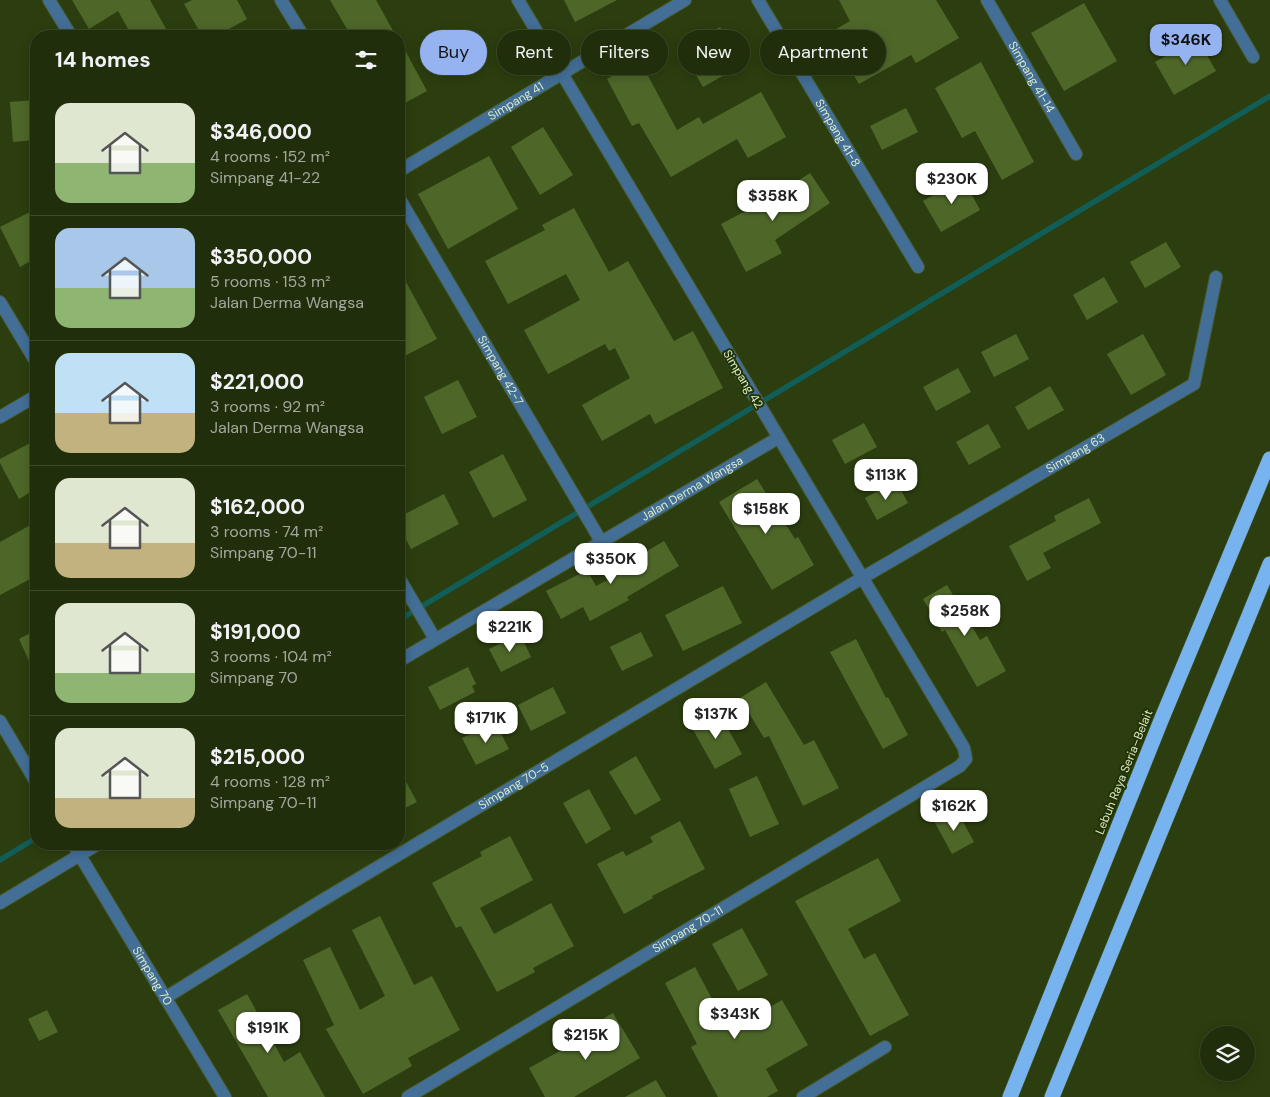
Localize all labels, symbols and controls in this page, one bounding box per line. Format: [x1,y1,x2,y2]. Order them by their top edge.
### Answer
pin: $346K [1151,23,1221,66]
text: $346K [1161,29,1211,50]
chip: Buy [420,30,487,75]
chip: Rent [497,30,571,75]
chip: Filters [581,30,668,75]
chip: New [678,30,750,75]
chip: Apartment [760,30,886,75]
street label: Simpang 41-14 [1005,38,1058,116]
text: 14 homes [55,46,151,74]
icon: filters [352,46,380,74]
street label: Simpang 41 [485,78,547,124]
street label: Simpang 41-8 [811,96,864,170]
text: $346,000 [210,118,312,146]
icon: home [95,123,155,183]
text: 4 rooms · 152 m² [210,146,330,167]
pin: $230K [917,162,987,205]
text: Simpang 41-22 [210,167,320,188]
text: $230K [927,168,977,189]
pin: $358K [738,180,808,222]
text: $358K [748,185,798,206]
text: $350,000 [210,243,312,271]
icon: home [95,248,155,308]
text: 5 rooms · 153 m² [210,271,331,292]
text: Jalan Derma Wangsa [210,292,364,313]
street label: Simpang 42-7 [474,333,527,408]
street label: Simpang 42 [719,347,767,411]
text: $221,000 [210,368,304,396]
icon: home [95,373,155,433]
text: 3 rooms · 92 m² [210,396,325,417]
text: Jalan Derma Wangsa [210,417,364,438]
street label: Simpang 63 [1043,430,1108,477]
street label: Jalan Derma Wangsa [638,452,746,525]
pin: $113K [851,458,921,501]
text: $113K [865,464,907,485]
pin: $158K [731,492,801,535]
text: $162,000 [210,493,305,521]
icon: home [95,498,155,558]
text: $158K [743,498,789,519]
text: 3 rooms · 74 m² [210,521,323,542]
text: Simpang 70-11 [210,542,316,563]
pin: $350K [576,542,646,585]
text: $350K [586,548,636,569]
pin: $258K [930,594,1000,637]
text: $258K [940,600,990,621]
pin: $221K [475,610,545,653]
text: $221K [488,616,532,637]
text: $191,000 [210,618,301,646]
icon: home [95,623,155,683]
text: 3 rooms · 104 m² [210,646,332,667]
text: Simpang 70 [210,667,298,688]
pin: $137K [681,698,751,740]
pin: $171K [451,702,521,744]
text: $137K [694,703,738,724]
text: $171K [466,707,506,728]
street label: Lebuh Raya Seria–Belait [1092,707,1156,837]
text: $215,000 [210,743,305,771]
icon: home [95,748,155,808]
street label: Simpang 70-5 [475,759,552,813]
text: 4 rooms · 128 m² [210,771,330,792]
pin: $162K [919,790,989,832]
text: Simpang 70-11 [210,792,316,813]
text: $162K [931,795,977,816]
street label: Simpang 70-11 [649,902,726,957]
street label: Simpang 70 [128,944,176,1008]
pin: $343K [700,998,770,1040]
text: $343K [710,1003,760,1024]
pin: $191K [233,1012,303,1054]
text: $191K [247,1017,289,1038]
pin: $215K [551,1018,621,1061]
text: $215K [563,1024,609,1045]
map controls [1200,1026,1255,1081]
button: layers [1200,1026,1255,1081]

